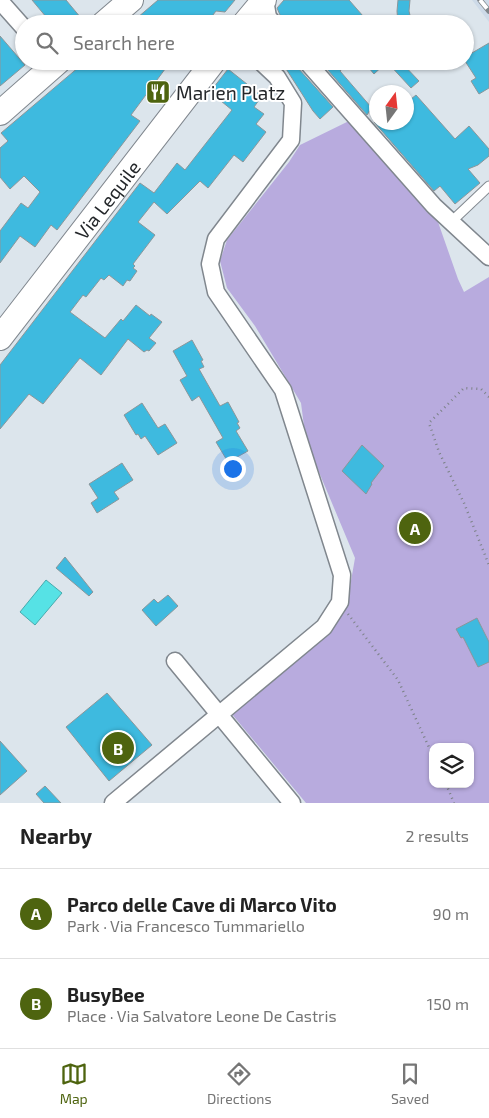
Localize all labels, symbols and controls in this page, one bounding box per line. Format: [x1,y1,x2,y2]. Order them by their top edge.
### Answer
search box [15,15,474,70]
icon: search [33,29,61,57]
text: Search here [73,31,175,54]
restaurant icon: Marien Platz [145,79,171,105]
place label: Marien Platz [176,81,285,104]
north arrow [369,85,414,130]
street label: Via Lequile [69,156,145,243]
your location [220,456,246,482]
pin: A [399,509,431,547]
pin: B [102,729,134,767]
map controls [429,743,474,788]
button: layers [429,743,474,788]
text: Nearby [20,823,92,848]
text: 2 results [406,826,469,845]
text: Parco delle Cave di Marco Vito [67,893,337,916]
text: A [31,904,41,923]
text: 90 m [433,904,469,923]
text: Park · Via Francesco Tummariello [67,916,305,935]
text: BusyBee [67,983,145,1006]
text: B [31,994,41,1013]
text: 150 m [427,994,469,1013]
text: Place · Via Salvatore Leone De Castris [67,1006,337,1025]
tab: Map [60,1060,88,1107]
tab: Directions [207,1060,272,1107]
tab: Saved [391,1060,429,1107]

